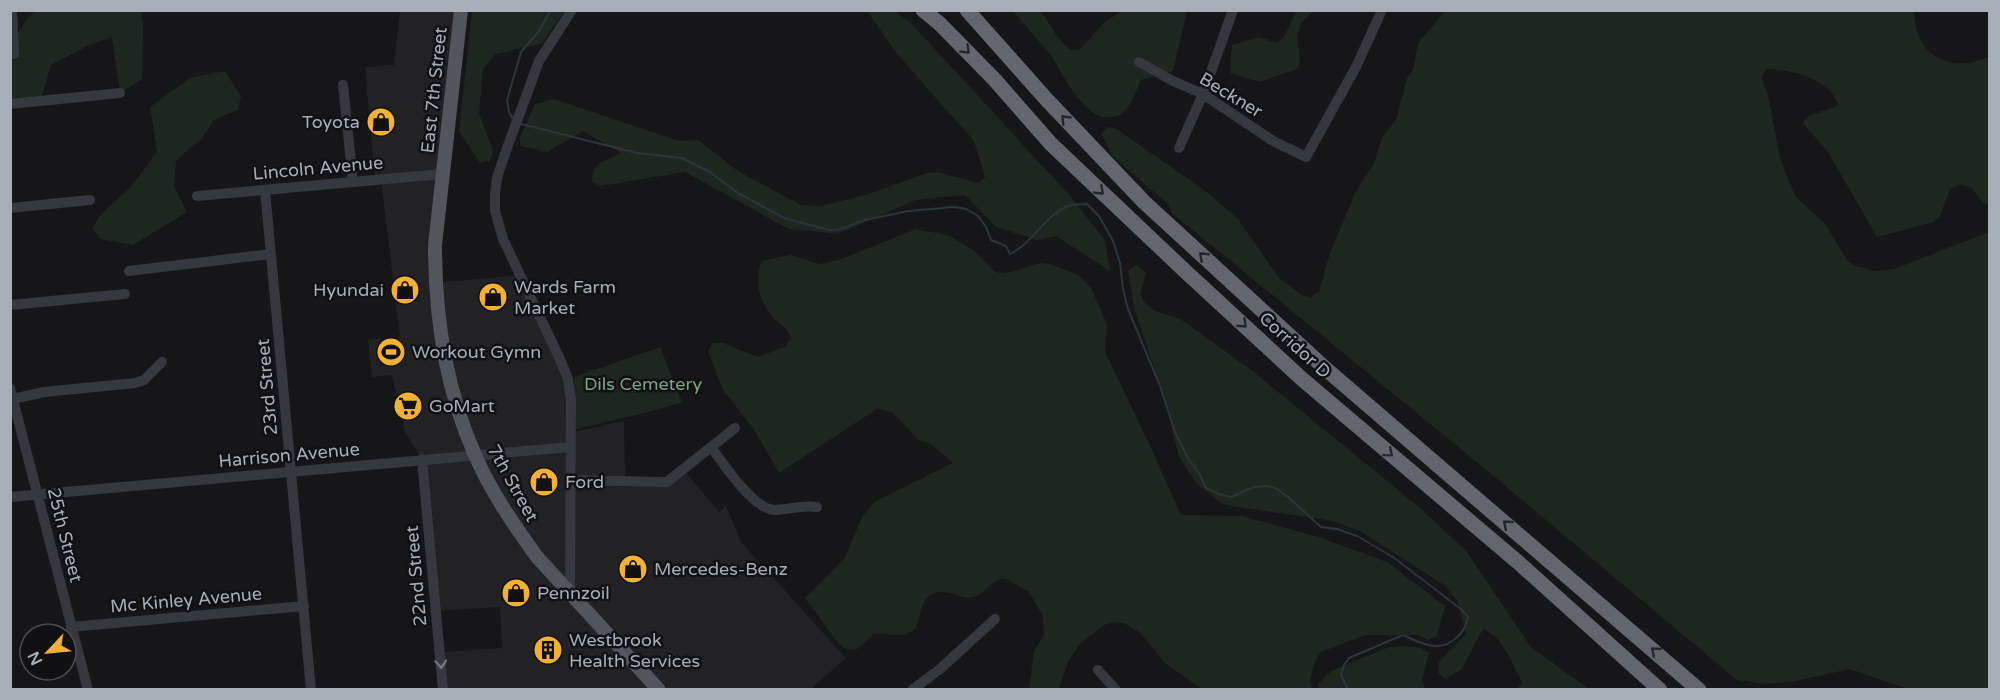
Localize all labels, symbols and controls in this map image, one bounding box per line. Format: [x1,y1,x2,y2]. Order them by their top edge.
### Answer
street label: East 7th Street [416,26,452,154]
one-way arrow [959,43,969,54]
street label: Beckner [1195,68,1267,123]
shop icon: Toyota [365,106,397,138]
place label: Toyota [302,111,360,133]
one-way arrow [1061,115,1072,126]
street label: Lincoln Avenue [252,151,384,185]
one-way arrow [1094,184,1104,195]
one-way arrow [1200,252,1210,263]
shop icon: Hyundai [389,274,421,306]
place label: Wards Farm Market [514,276,616,319]
place label: Hyundai [313,279,384,301]
shop icon: Wards Farm Market [477,281,509,313]
street label: Corridor D [1255,307,1335,383]
one-way arrow [1236,317,1246,328]
sports icon: Workout Gymn [375,336,407,368]
street label: 23rd Street [252,338,282,436]
place label: Workout Gymn [412,341,541,363]
park label: Dils Cemetery [584,373,702,395]
supermarket icon: GoMart [392,390,424,422]
place label: GoMart [429,395,495,417]
street label: Harrison Avenue [217,438,361,472]
street label: 7th Street [483,440,543,526]
one-way arrow [1382,445,1393,456]
shop icon: Ford [528,466,560,498]
place label: Ford [565,471,604,493]
street label: 25th Street [43,485,87,585]
one-way arrow [1503,520,1514,531]
street label: 22nd Street [401,525,431,627]
shop icon: Mercedes-Benz [617,553,649,585]
place label: Mercedes-Benz [654,558,788,580]
shop icon: Pennzoil [500,577,532,609]
street label: Mc Kinley Avenue [109,582,263,618]
place label: Pennzoil [537,582,610,604]
north arrow [18,622,78,682]
place label: Westbrook Health Services [569,629,700,672]
building icon: Westbrook Health Services [532,634,564,666]
one-way arrow [1651,647,1662,658]
text: N [24,648,47,668]
one-way arrow [434,659,447,668]

